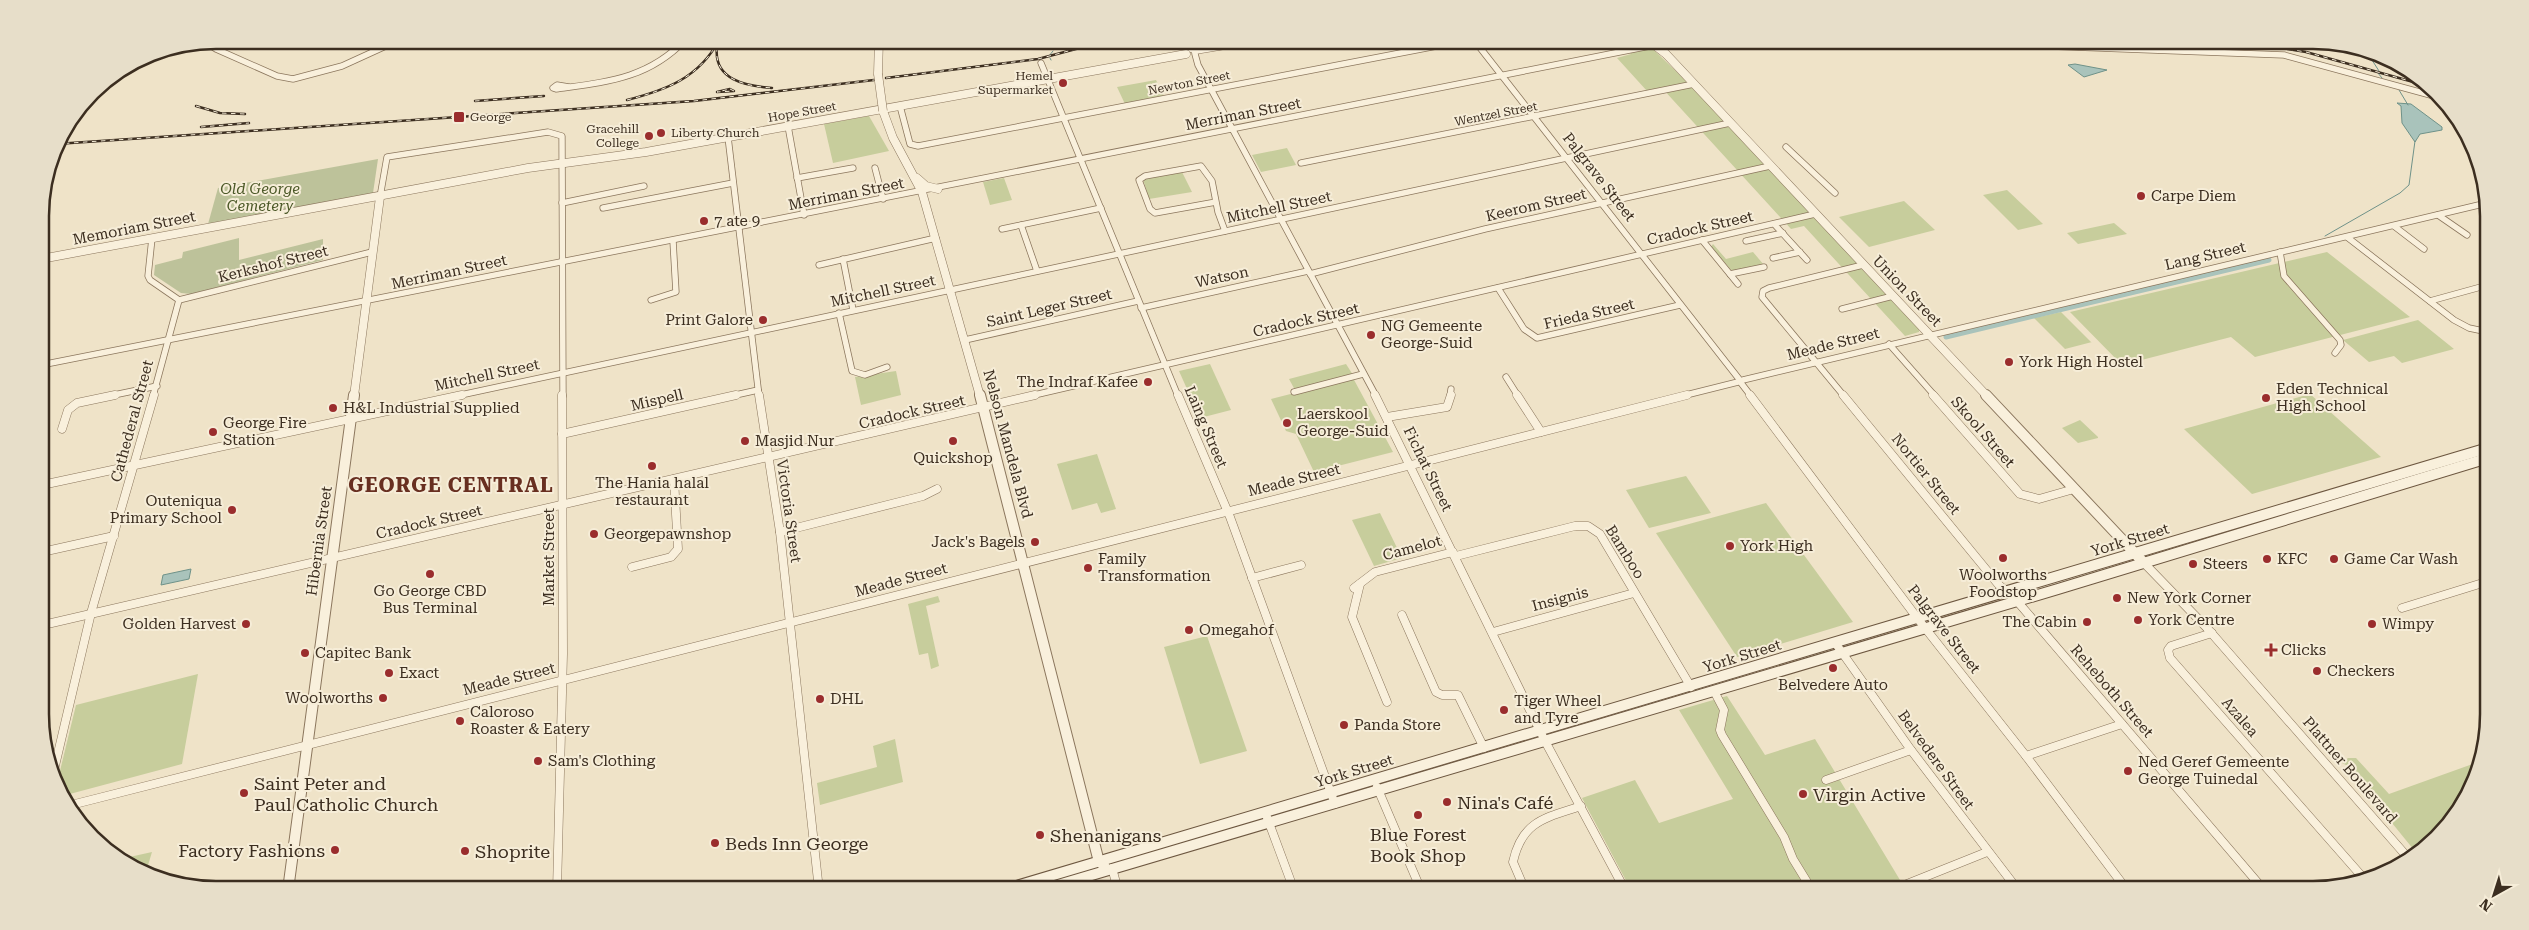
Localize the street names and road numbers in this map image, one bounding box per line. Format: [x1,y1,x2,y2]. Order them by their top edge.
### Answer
street label: Newton Street [1147,68,1232,98]
street label: Merriman Street [1183,94,1303,134]
street label: Hope Street [767,99,838,125]
street label: Wentzel Street [1453,99,1539,129]
street label: Palgrave Street [1559,129,1640,225]
street label: Merriman Street [786,174,906,214]
street label: Keerom Street [1484,185,1589,225]
street label: Mitchell Street [1225,187,1333,227]
street label: Memoriam Street [71,207,197,249]
street label: Cradock Street [1645,207,1755,249]
street label: Lang Street [2163,238,2248,274]
street label: Kerkshof Street [216,242,330,286]
street label: Merriman Street [390,251,509,293]
street label: Union Street [1869,252,1946,331]
street label: Watson [1194,263,1251,291]
street label: Mitchell Street [829,271,937,311]
street label: Saint Leger Street [984,285,1114,331]
street label: Frieda Street [1542,295,1637,333]
street label: Cradock Street [1251,299,1361,341]
street label: Meade Street [1785,324,1882,364]
street label: Mitchell Street [433,355,541,395]
street label: Cathederal Street [107,358,157,484]
street label: Nelson Mandela Blvd [979,368,1037,521]
street label: Laing Street [1181,383,1232,471]
street label: Mispell [629,385,685,415]
street label: Cradock Street [857,391,967,433]
street label: Skool Street [1947,393,2019,472]
street label: Fichat Street [1400,424,1456,515]
street label: Nortier Street [1888,430,1964,518]
street label: Victoria Street [773,458,805,564]
street label: Meade Street [1246,460,1343,500]
street label: Hibernia Street [302,485,336,597]
street label: Cradock Street [374,501,484,543]
street label: Market Street [540,508,558,606]
street label: York Street [2089,519,2172,560]
street label: Bamboo [1602,522,1648,582]
street label: Camelot [1381,531,1444,564]
street label: Meade Street [853,559,950,601]
street label: Palgrave Street [1904,581,1985,677]
street label: Insignis [1530,583,1590,615]
street label: York Street [1701,635,1784,676]
street label: Reheboth Street [2067,641,2157,741]
street label: Meade Street [461,659,558,699]
street label: Azalea [2218,693,2262,741]
street label: Belvedere Street [1894,707,1978,814]
street label: Plattner Boulevard [2299,713,2401,827]
street label: York Street [1313,750,1396,791]

